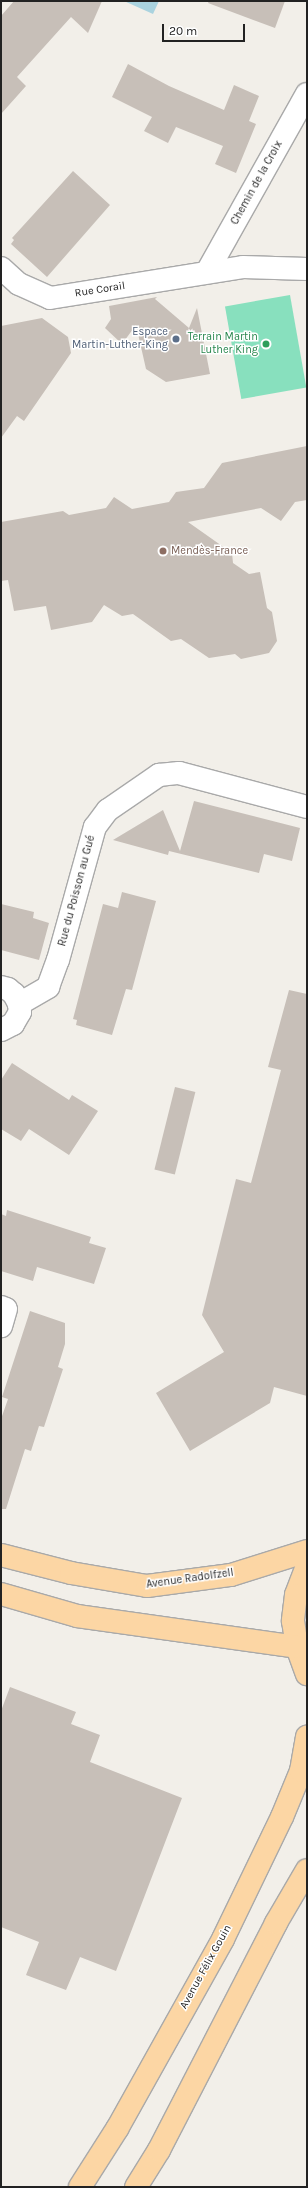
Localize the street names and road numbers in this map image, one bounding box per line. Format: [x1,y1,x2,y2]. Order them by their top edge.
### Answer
street label: Chemin de la Croix [228,139,286,227]
street label: Rue Corail [74,280,126,300]
street label: Rue du Poisson au Gué [56,834,98,948]
street label: Avenue Radolfzell [146,1566,234,1592]
street label: Avenue Félix Gouin [177,1923,235,2011]

